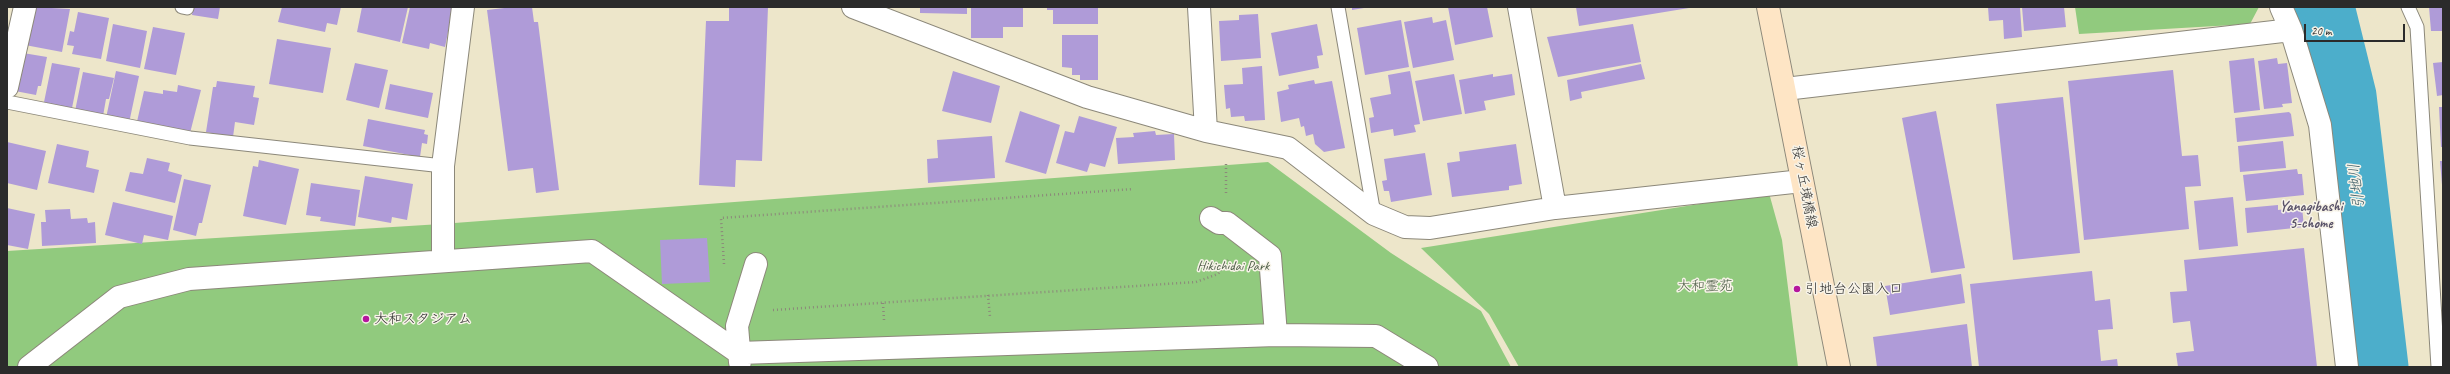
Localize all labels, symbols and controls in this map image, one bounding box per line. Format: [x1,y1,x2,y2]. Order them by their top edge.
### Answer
scale bar [2306,16,2407,42]
text: 20 m [2311,23,2331,39]
street label: 桜ヶ丘境橋線 [1788,144,1820,230]
water label: 引地川 [2345,163,2369,209]
district label: Yanagibashi 5-chome [2279,198,2343,233]
park label: Hikichidai Park [1197,258,1269,274]
park label: 大和霊苑 [1677,278,1733,294]
place label: 引地台公園入口 [1805,281,1903,297]
marker: 引地台公園入口 [1792,284,1802,294]
place label: 大和スタジアム [374,311,472,327]
marker: 大和スタジアム [361,314,371,324]

